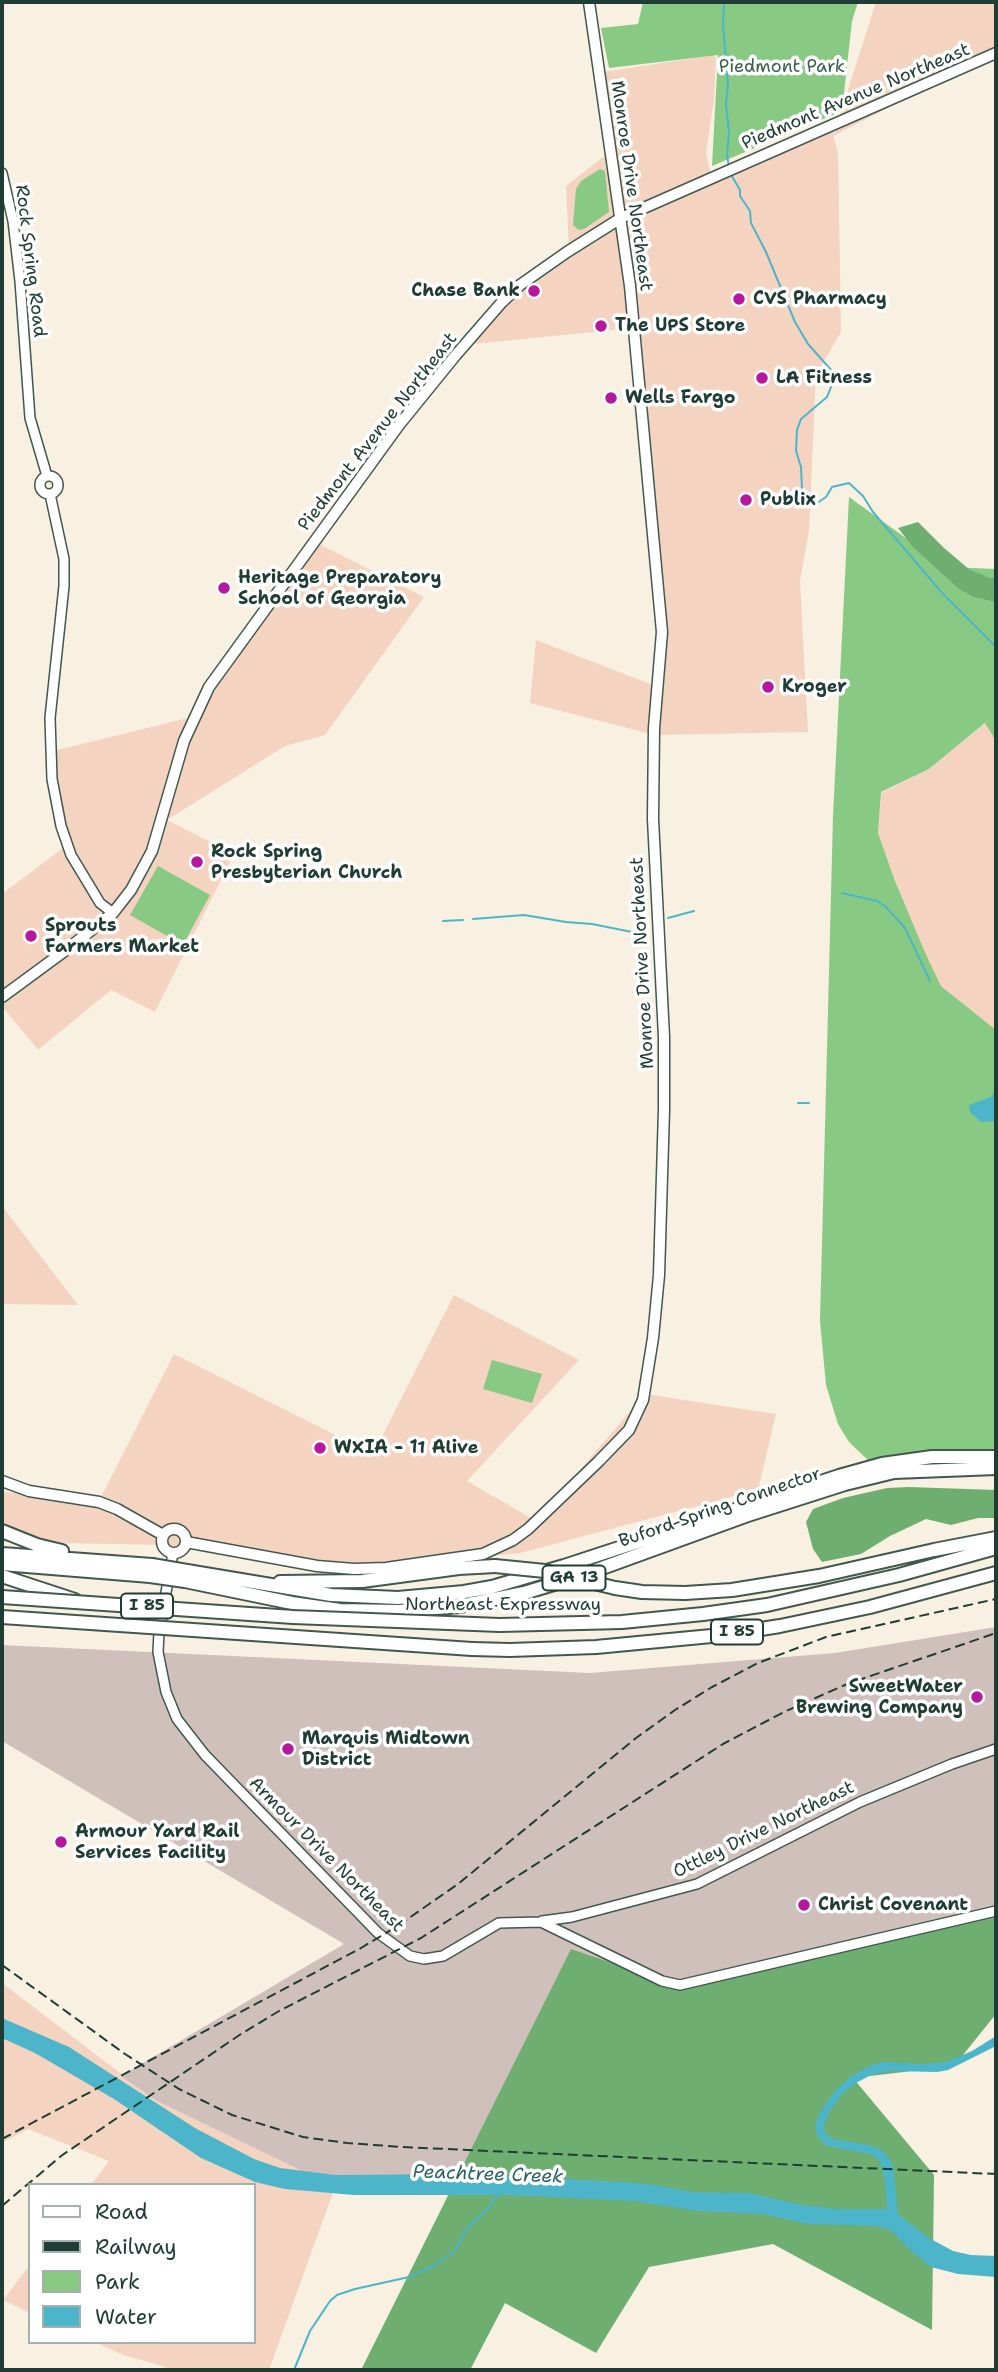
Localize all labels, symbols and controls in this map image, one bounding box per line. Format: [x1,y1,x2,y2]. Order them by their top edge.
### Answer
street label: Piedmont Avenue Northeast [739,39,973,155]
park label: Piedmont Park [719,56,845,78]
street label: Monroe Drive Northeast [606,79,656,293]
street label: Rock Spring Road [10,184,50,338]
place label: Chase Bank [411,280,520,302]
marker: Chase Bank [526,283,542,299]
place label: CVS Pharmacy [753,288,887,310]
marker: CVS Pharmacy [731,291,747,307]
place label: The UPS Store [615,315,745,337]
marker: The UPS Store [593,318,609,334]
street label: Piedmont Avenue Northeast [294,329,462,535]
place label: LA Fitness [776,367,872,389]
marker: LA Fitness [754,370,770,386]
place label: Wells Fargo [625,387,735,409]
marker: Wells Fargo [603,390,619,406]
place label: Publix [760,489,816,511]
marker: Publix [738,492,754,508]
place label: Heritage Preparatory School of Georgia [238,567,441,610]
marker: Heritage Preparatory School of Georgia [216,580,232,596]
place label: Kroger [782,676,847,698]
marker: Kroger [760,679,776,695]
place label: Rock Spring Presbyterian Church [211,841,402,884]
marker: Rock Spring Presbyterian Church [189,854,205,870]
street label: Monroe Drive Northeast [627,856,659,1070]
place label: Sprouts Farmers Market [45,915,199,958]
marker: Sprouts Farmers Market [23,928,39,944]
place label: WXIA - 11 Alive [334,1437,478,1459]
marker: WXIA - 11 Alive [312,1440,328,1456]
street label: Buford-Spring Connector [616,1463,824,1553]
road number: GA 13 [542,1566,606,1590]
road number: I 85 [121,1594,173,1618]
street label: Northeast Expressway [405,1594,601,1616]
road number: I 85 [711,1620,763,1644]
place label: SweetWater Brewing Company [796,1676,963,1718]
marker: SweetWater Brewing Company [969,1689,985,1705]
place label: Marquis Midtown District [302,1728,470,1770]
marker: Marquis Midtown District [280,1741,296,1757]
street label: Armour Drive Northeast [244,1773,408,1937]
street label: Ottley Drive Northeast [670,1777,858,1883]
place label: Armour Yard Rail Services Facility [75,1821,240,1864]
marker: Armour Yard Rail Services Facility [53,1834,69,1850]
place label: Christ Covenant [818,1894,968,1916]
marker: Christ Covenant [796,1897,812,1913]
water label: Peachtree Creek [413,2161,563,2189]
legend [28,2183,256,2344]
text: Road [95,2198,148,2226]
text: Railway [95,2233,177,2261]
text: Park [95,2268,140,2296]
text: Water [95,2303,157,2331]

